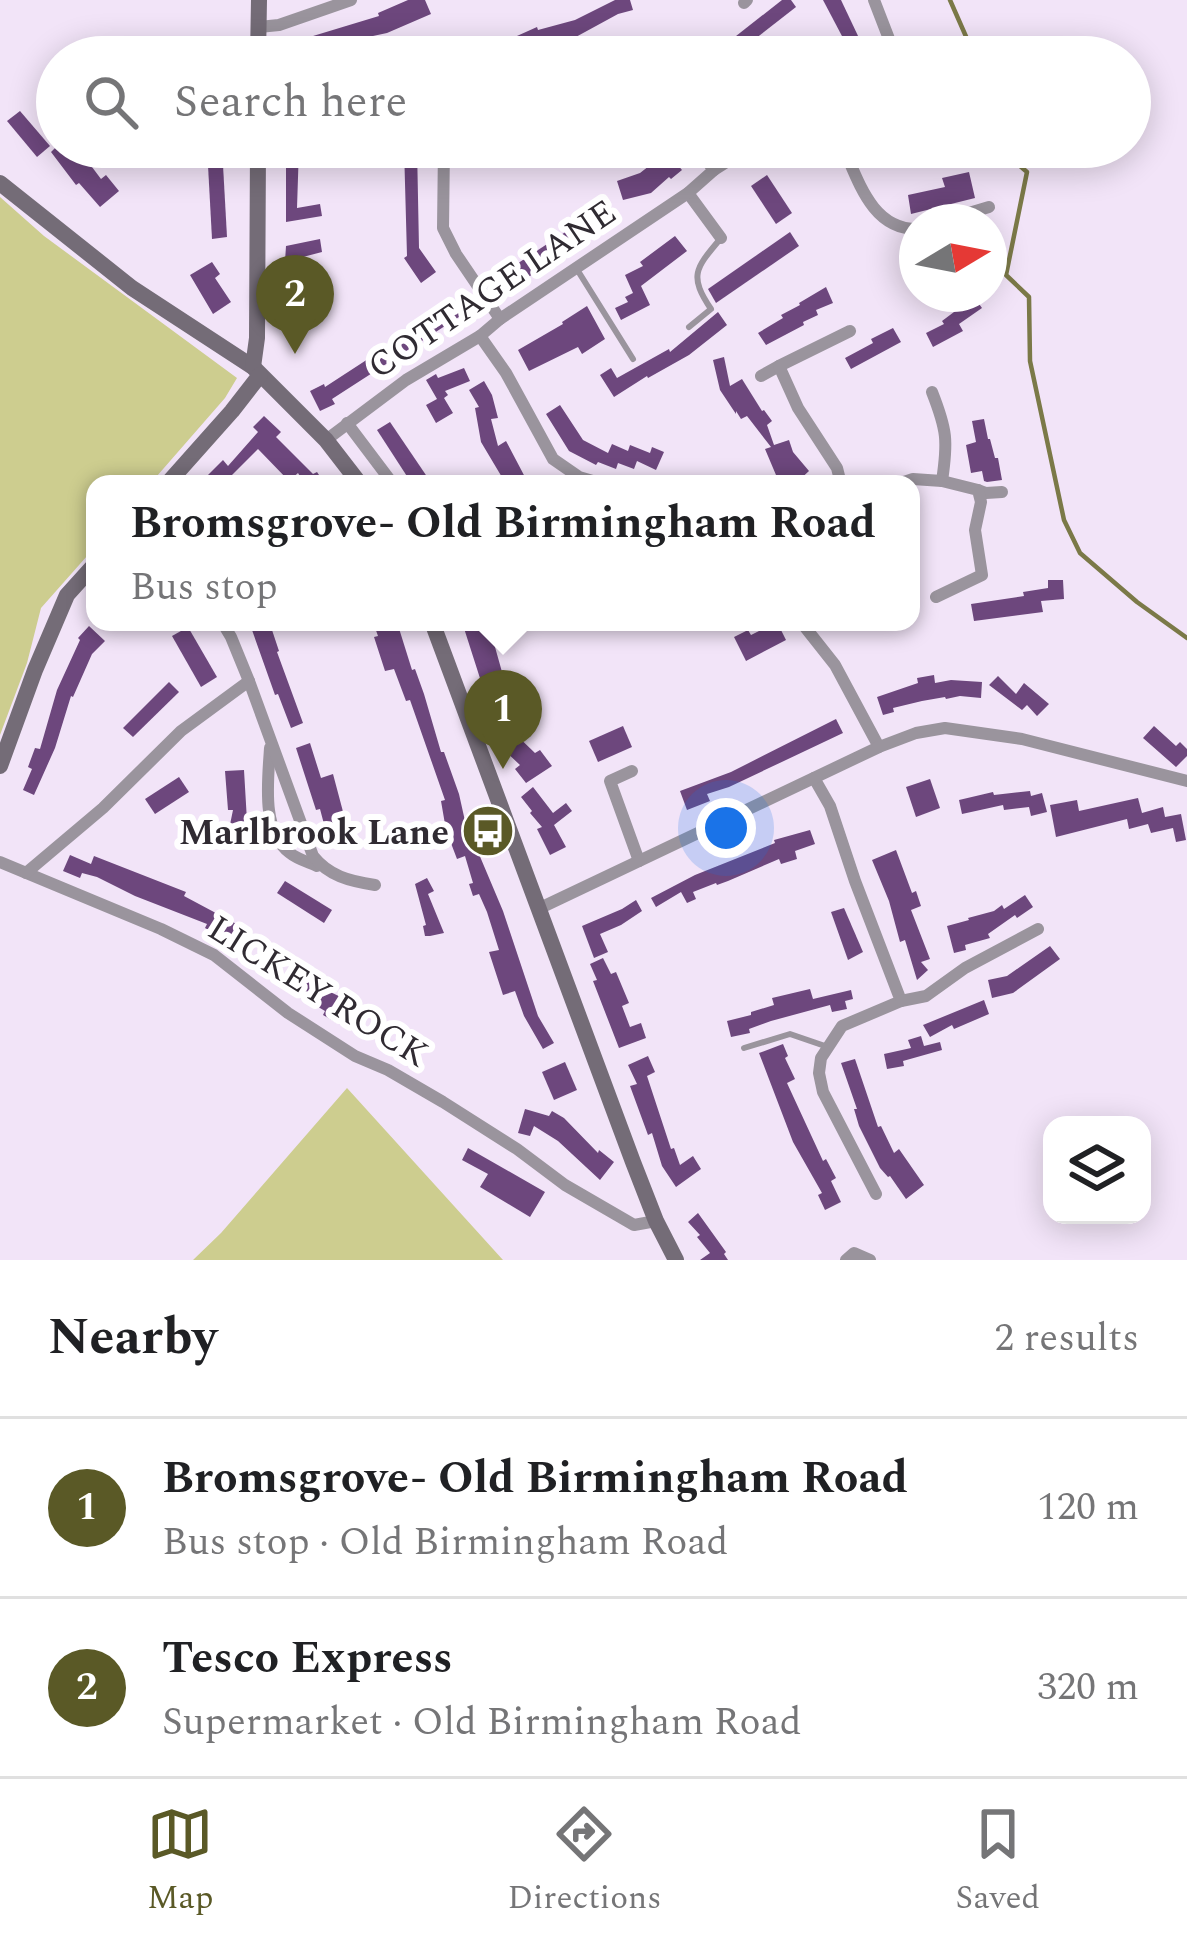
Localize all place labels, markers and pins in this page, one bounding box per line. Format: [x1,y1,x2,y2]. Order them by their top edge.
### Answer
pin: 2 [256,255,334,354]
pin: 1 [464,670,542,769]
bus stop icon: Marlbrook Lane [460,803,516,859]
place label: Marlbrook Lane [179,806,449,861]

